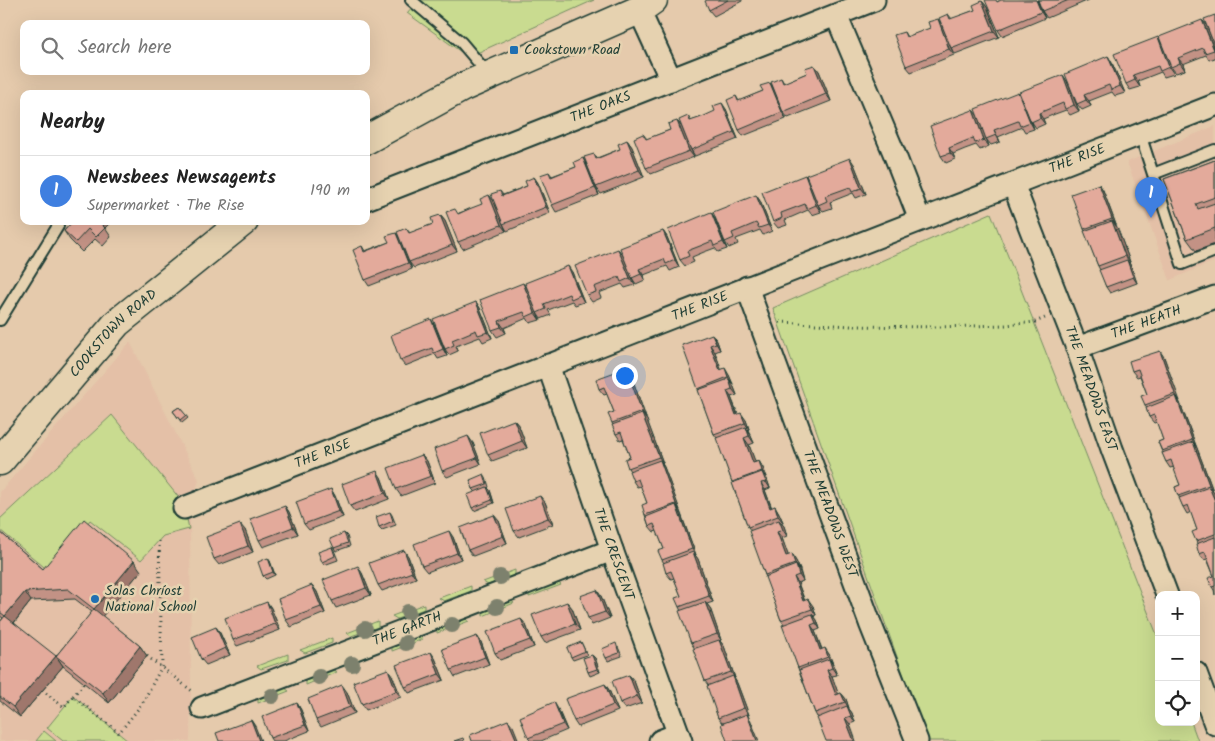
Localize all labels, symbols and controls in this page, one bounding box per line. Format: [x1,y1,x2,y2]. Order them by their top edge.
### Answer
search box [20,20,370,75]
text: Search here [78,33,172,63]
icon: search [38,34,66,62]
place label: Cookstown Road [524,39,621,61]
marker: Cookstown Road [508,44,520,56]
street label: THE OAKS [567,85,635,129]
text: Nearby [40,106,105,139]
street label: THE RISE [1046,138,1109,180]
text: Newsbees Newsagents [87,163,276,193]
pin: 1 [1135,177,1167,218]
text: 1 [54,178,58,203]
text: 190 m [310,178,350,203]
text: Supermarket · The Rise [87,193,244,218]
street label: COOKSTOWN ROAD [64,284,162,383]
street label: THE RISE [669,285,732,327]
street label: THE HEATH [1108,299,1185,345]
street label: THE MEADOWS EAST [1058,323,1124,456]
your location [612,363,638,389]
street label: THE RISE [291,433,355,475]
street label: THE MEADOWS WEST [797,447,864,582]
street label: THE CRESCENT [587,505,641,605]
place label: Solas Chríost National School [105,580,197,618]
map controls [1155,591,1200,726]
button: + [1155,591,1200,636]
marker: Solas Chríost National School [89,593,101,605]
street label: THE GARTH [369,606,445,652]
button: − [1155,636,1200,681]
button: locate [1155,681,1200,726]

